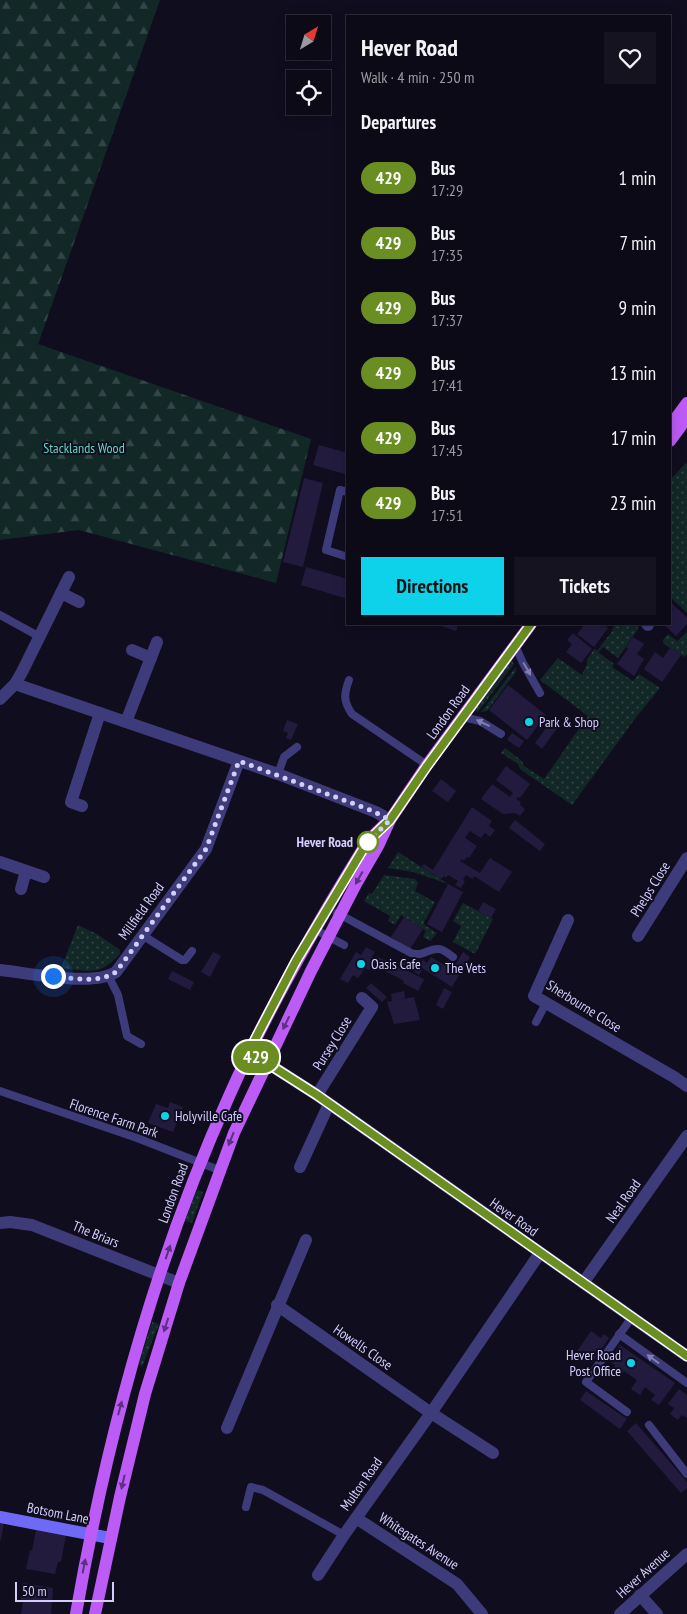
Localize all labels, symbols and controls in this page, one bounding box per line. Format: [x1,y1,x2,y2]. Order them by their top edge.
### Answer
north arrow [286,15,331,60]
map controls [286,15,331,115]
text: Hever Road [361,32,458,63]
button: heart [604,32,656,84]
text: Walk · 4 min · 250 m [361,67,474,87]
button: locate [286,70,331,115]
text: Departures [361,110,436,134]
text: Bus [431,156,455,180]
text: 429 [376,166,401,189]
text: 1 min [619,166,656,190]
text: 17:29 [431,180,463,200]
text: Bus [431,221,455,245]
text: 429 [376,231,401,254]
text: 7 min [619,231,656,255]
text: 17:35 [431,245,463,265]
text: Bus [431,286,455,310]
text: 429 [376,296,401,319]
text: 9 min [619,296,656,320]
text: 17:37 [431,310,463,330]
text: Bus [431,351,455,375]
text: 429 [376,361,401,384]
text: 13 min [610,361,656,385]
text: 17:41 [431,375,463,395]
text: Bus [431,416,455,440]
text: 429 [376,426,401,449]
text: 17 min [611,426,656,450]
park label: Stacklands Wood [43,439,125,457]
text: 17:45 [431,440,463,460]
text: Bus [431,481,455,505]
text: 429 [376,491,401,514]
text: 23 min [610,491,656,515]
text: 17:51 [431,505,463,525]
button: Directions [361,557,504,615]
button: Tickets [514,557,656,615]
one-way arrow [523,663,532,676]
street label: London Road [422,681,474,743]
place label: Park & Shop [539,713,599,731]
marker: Park & Shop [523,716,535,728]
one-way arrow [476,719,490,727]
marker: Hever Road [357,831,379,853]
place label: Hever Road [296,833,353,851]
street label: Phelps Close [626,858,674,920]
one-way arrow [355,872,364,885]
street label: Millfield Road [114,879,168,943]
place label: Oasis Cafe [371,955,421,973]
marker: Oasis Cafe [355,958,367,970]
place label: The Vets [445,959,486,977]
marker: The Vets [429,962,441,974]
your location [41,964,66,989]
street label: Sherbourne Close [543,976,625,1036]
street label: Pursey Close [308,1013,356,1073]
one-way arrow [282,1016,290,1030]
line badge: 429 [227,1041,285,1073]
text: 429 [243,1045,269,1068]
street label: Florence Farm Park [67,1094,161,1142]
place label: Holyville Cafe [175,1107,242,1125]
marker: Holyville Cafe [159,1110,171,1122]
one-way arrow [227,1131,235,1146]
street label: London Road [154,1161,192,1225]
street label: Neal Road [602,1176,644,1226]
street label: Hever Road [486,1194,542,1240]
street label: The Briars [70,1217,122,1252]
one-way arrow [164,1244,172,1259]
one-way arrow [161,1317,169,1332]
street label: Howells Close [330,1320,396,1374]
place label: Hever Road Post Office [566,1346,621,1380]
one-way arrow [646,1354,660,1364]
marker: Hever Road Post Office [625,1357,637,1369]
one-way arrow [117,1400,125,1415]
street label: Multon Road [336,1454,386,1514]
one-way arrow [119,1474,127,1489]
street label: Botsom Lane [26,1498,91,1528]
street label: Whitegates Avenue [376,1508,463,1574]
street label: Hever Avenue [612,1544,674,1602]
one-way arrow [81,1558,89,1574]
scale bar [15,1579,114,1602]
text: 50 m [22,1582,47,1600]

